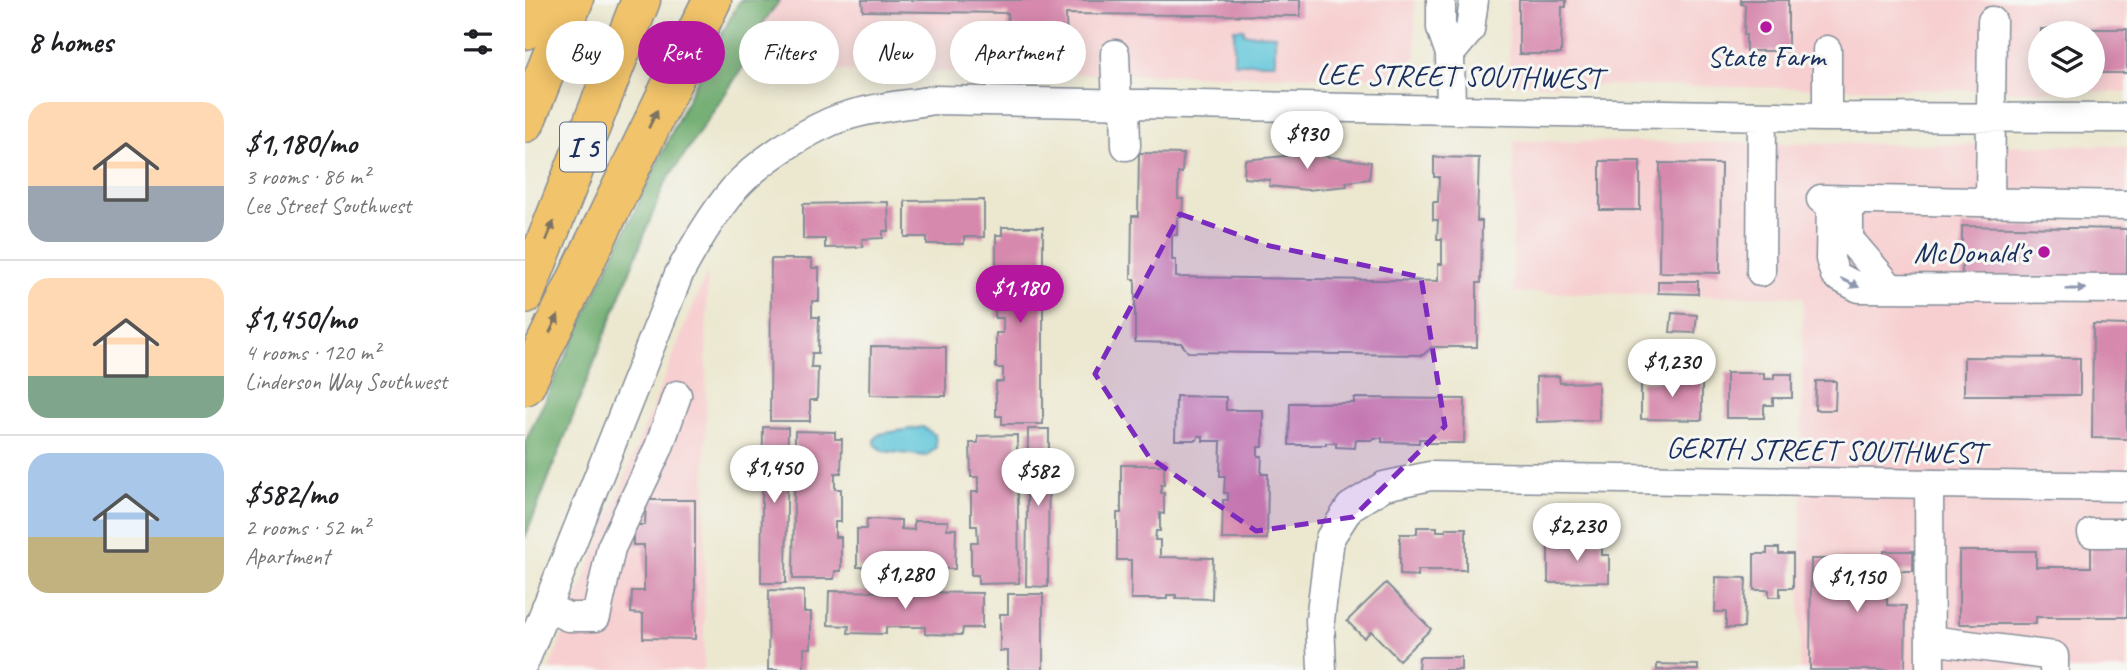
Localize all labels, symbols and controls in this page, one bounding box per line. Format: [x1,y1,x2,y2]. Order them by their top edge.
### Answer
marker: State Farm [1758,19,1774,35]
chip: Buy [546,21,624,84]
chip: Rent [638,21,725,84]
chip: Filters [739,21,839,84]
chip: New [853,21,936,84]
chip: Apartment [950,21,1086,84]
map controls [2028,21,2105,98]
button: layers [2028,21,2105,98]
text: 8 homes [28,23,113,61]
icon: filters [459,23,497,61]
place label: State Farm [1707,37,1827,75]
street label: LEE STREET SOUTHWEST [1316,55,1609,98]
one-way arrow [647,109,658,129]
pin: $930 [1266,111,1348,171]
text: $930 [1286,119,1328,148]
road number: I 5 [560,122,606,172]
text: $1,180/mo [245,124,357,162]
icon: home [84,130,168,214]
text: 3 rooms · 86 m² [245,162,369,191]
text: Lee Street Southwest [245,191,411,220]
one-way arrow [545,220,556,241]
place label: McDonald's [1914,233,2033,271]
marker: McDonald's [2036,244,2052,260]
pin: $1,180 [963,266,1077,325]
text: $1,180 [992,273,1048,302]
one-way arrow [1840,277,1860,289]
one-way arrow [2065,283,2087,294]
text: $1,450/mo [245,300,356,338]
icon: home [84,306,168,390]
one-way arrow [549,314,560,334]
text: 4 rooms · 120 m² [245,338,380,367]
pin: $1,230 [1615,340,1729,399]
text: $1,230 [1644,347,1700,376]
text: Linderson Way Southwest [245,367,447,396]
street label: GERTH STREET SOUTHWEST [1666,428,1991,472]
pin: $1,450 [717,446,831,505]
pin: $582 [997,448,1079,508]
text: $1,450 [746,453,802,482]
text: $582 [1017,456,1059,485]
text: $582/mo [245,475,337,513]
icon: home [84,481,168,565]
pin: $2,230 [1520,504,1634,563]
text: $2,230 [1549,511,1605,540]
text: 2 rooms · 52 m² [245,513,369,542]
text: Apartment [245,542,330,571]
pin: $1,280 [848,552,962,611]
pin: $1,150 [1800,554,1914,614]
text: $1,280 [877,559,933,588]
text: $1,150 [1829,562,1885,591]

